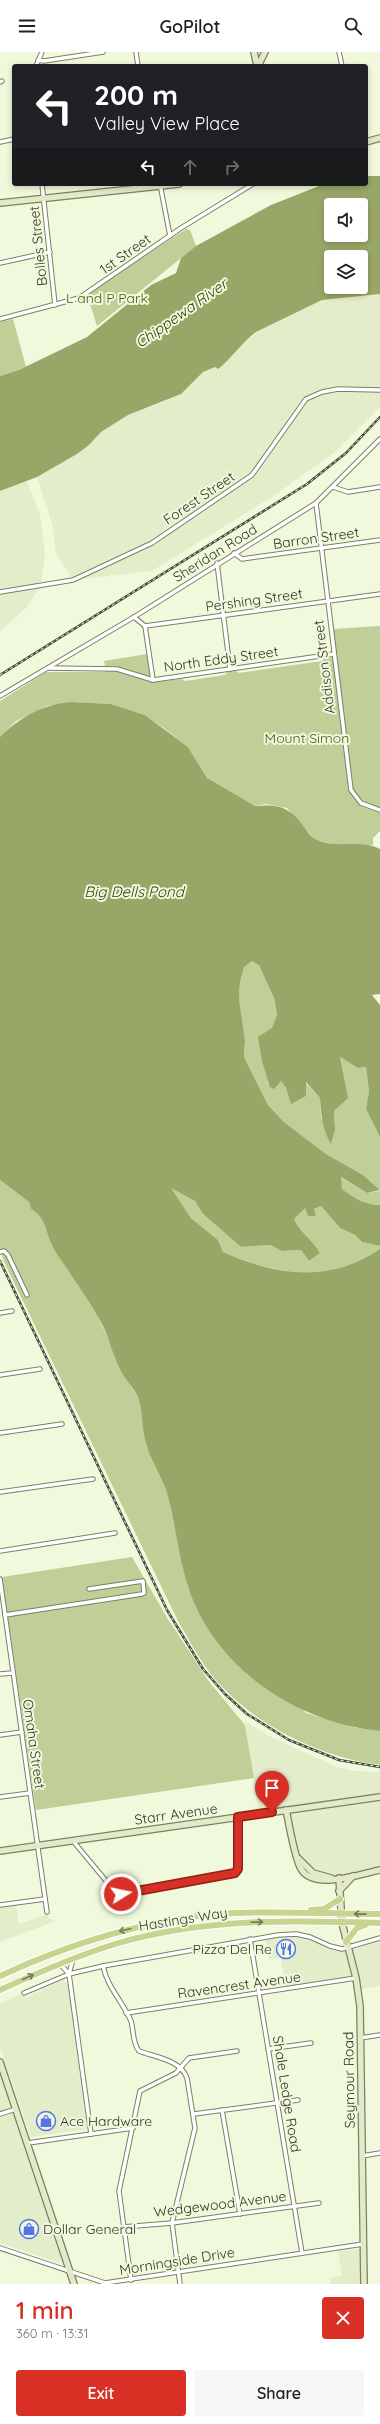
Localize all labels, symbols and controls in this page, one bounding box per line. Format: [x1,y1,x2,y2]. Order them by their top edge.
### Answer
icon: menu [16,15,38,37]
text: GoPilot [159,15,221,38]
icon: search [342,15,364,37]
text: 200 m [94,77,178,112]
icon: left [28,80,80,132]
text: Valley View Place [94,112,240,135]
icon: left [137,156,159,178]
icon: ahead [179,156,201,178]
icon: right [221,156,243,178]
map controls [324,198,368,294]
button: sound [324,198,368,242]
street label: Bolles Street [25,205,51,287]
street label: 1st Street [96,230,154,278]
button: layers [324,250,368,294]
water label: Chippewa River [131,273,233,352]
park label: L and P Park [66,289,148,307]
street label: Forest Street [160,467,238,529]
street label: Sheridan Road [170,520,260,586]
street label: Barron Street [272,523,360,553]
street label: Pershing Street [204,584,304,616]
street label: Addison Street [309,619,339,715]
street label: North Eddy Street [163,642,280,676]
park label: Mount Simon [265,729,349,747]
water label: Big Dells Pond [84,882,186,901]
street label: Omaha Street [19,1698,49,1790]
pin [255,1771,289,1812]
icon: arrive [261,1777,283,1799]
street label: Starr Avenue [133,1799,219,1829]
position arrow [100,1873,142,1915]
street label: Hastings Way [137,1903,229,1935]
one-way arrow [354,1910,367,1918]
one-way arrow [250,1918,263,1926]
one-way arrow [119,1927,132,1934]
restaurant icon: Pizza Del Re [275,1938,297,1960]
place label: Pizza Del Re [193,1940,272,1958]
street label: Ravencrest Avenue [176,1967,302,2003]
one-way arrow [21,1973,33,1980]
street label: Seymour Road [339,2031,359,2129]
street label: Shale Ledge Road [269,2034,305,2154]
shop icon: Ace Hardware [35,2110,57,2132]
place label: Ace Hardware [60,2112,152,2130]
street label: Wedgewood Avenue [153,2187,288,2221]
shop icon: Dollar General [18,2218,40,2240]
place label: Dollar General [43,2220,136,2238]
street label: Morningside Drive [118,2243,236,2279]
text: 1 min [16,2295,74,2325]
button: close [322,2297,364,2339]
text: 360 m · 13:31 [16,2325,88,2341]
button: Exit [16,2370,186,2416]
button: Share [194,2370,364,2416]

